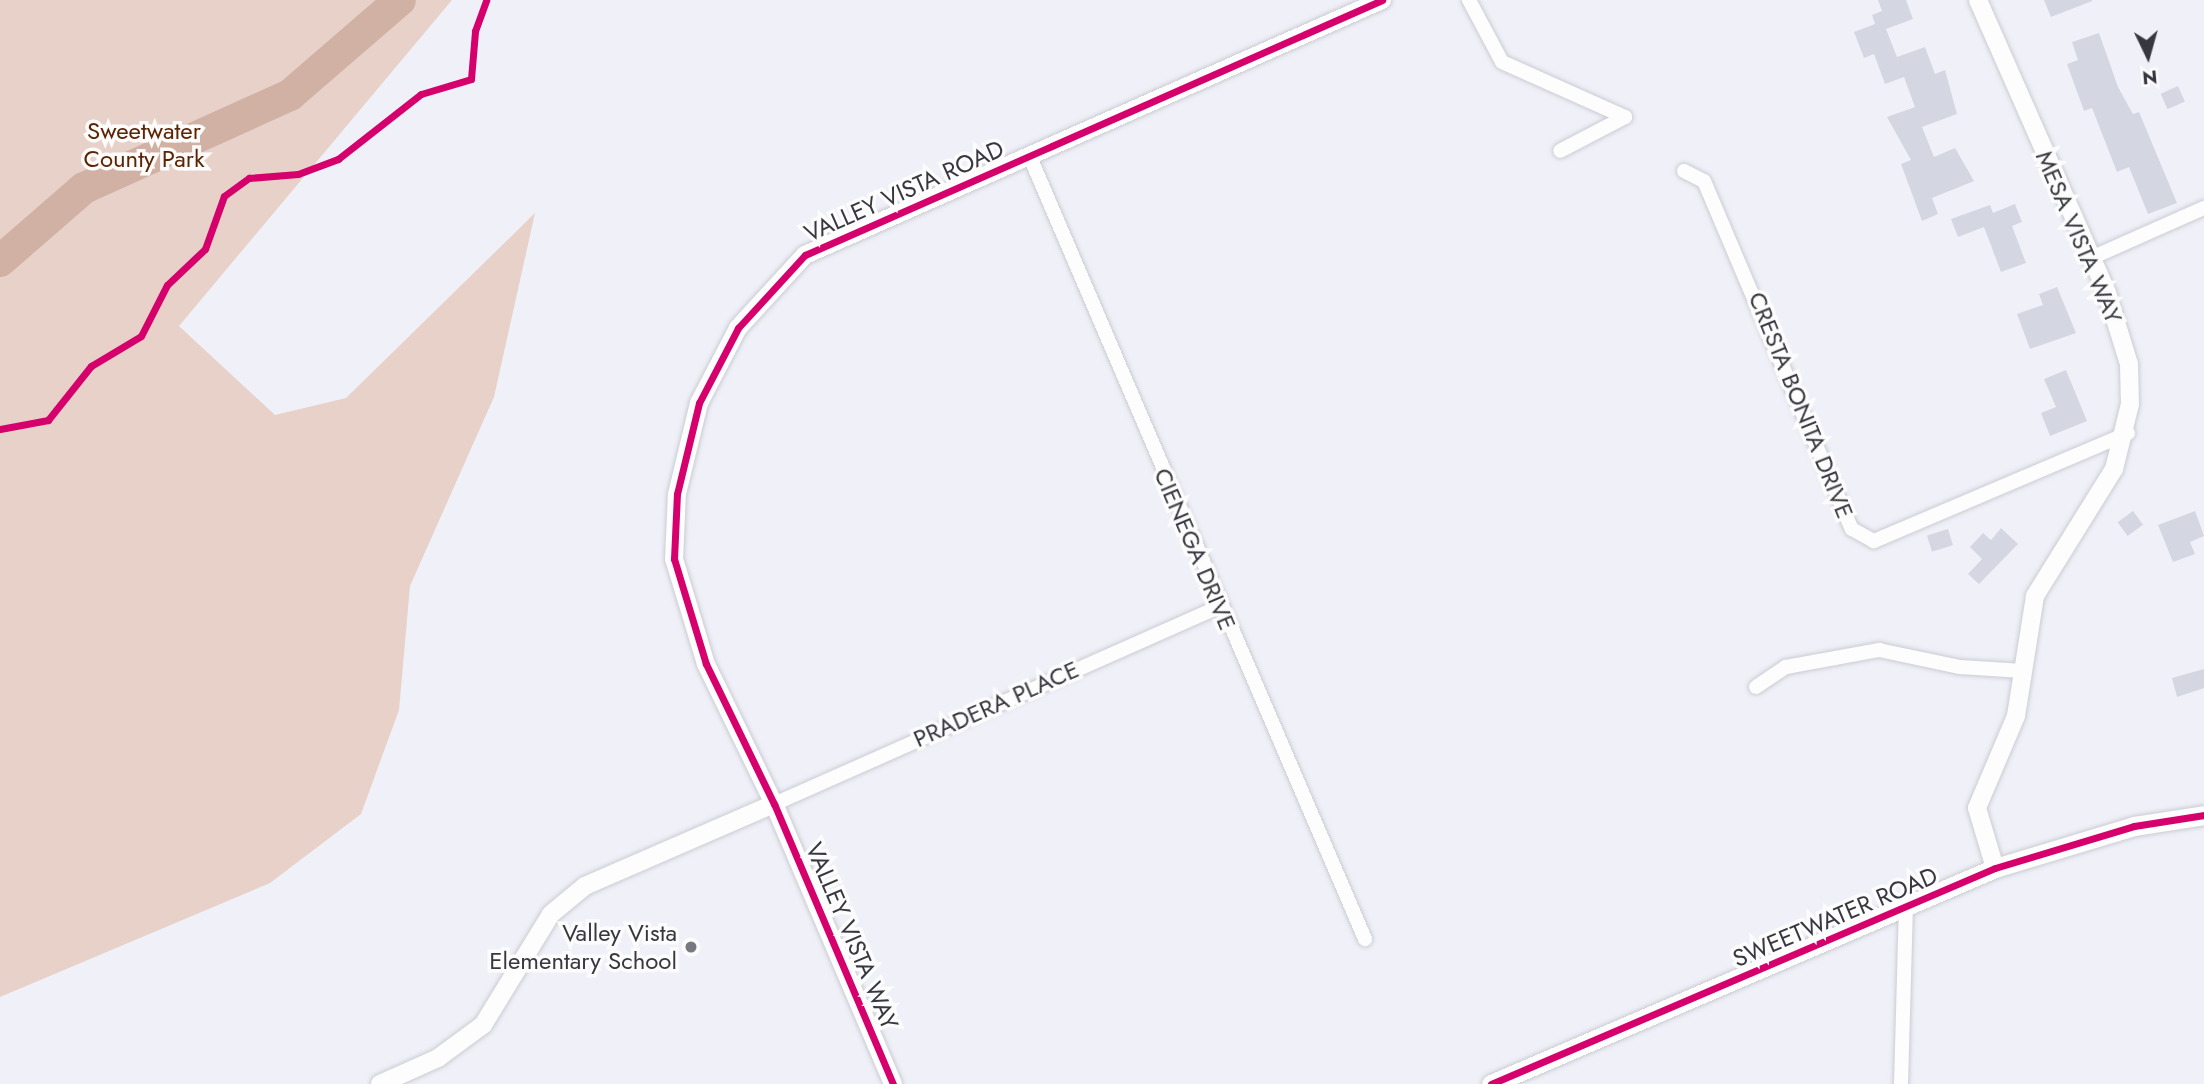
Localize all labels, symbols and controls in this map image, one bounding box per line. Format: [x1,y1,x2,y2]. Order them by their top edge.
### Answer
north arrow [2113,21,2183,91]
text: N [2141,63,2159,92]
park label: Sweetwater County Park [83,117,205,173]
street label: VALLEY VISTA ROAD [800,134,1008,248]
street label: MESA VISTA WAY [2030,146,2128,328]
street label: CRESTA BONITA DRIVE [1742,288,1860,522]
street label: CIENEGA DRIVE [1148,464,1242,634]
street label: PRADERA PLACE [909,655,1083,753]
street label: VALLEY VISTA WAY [800,838,904,1034]
street label: SWEETWATER ROAD [1728,861,1942,973]
place label: Valley Vista Elementary School [489,919,677,975]
marker: Valley Vista Elementary School [683,939,699,955]

